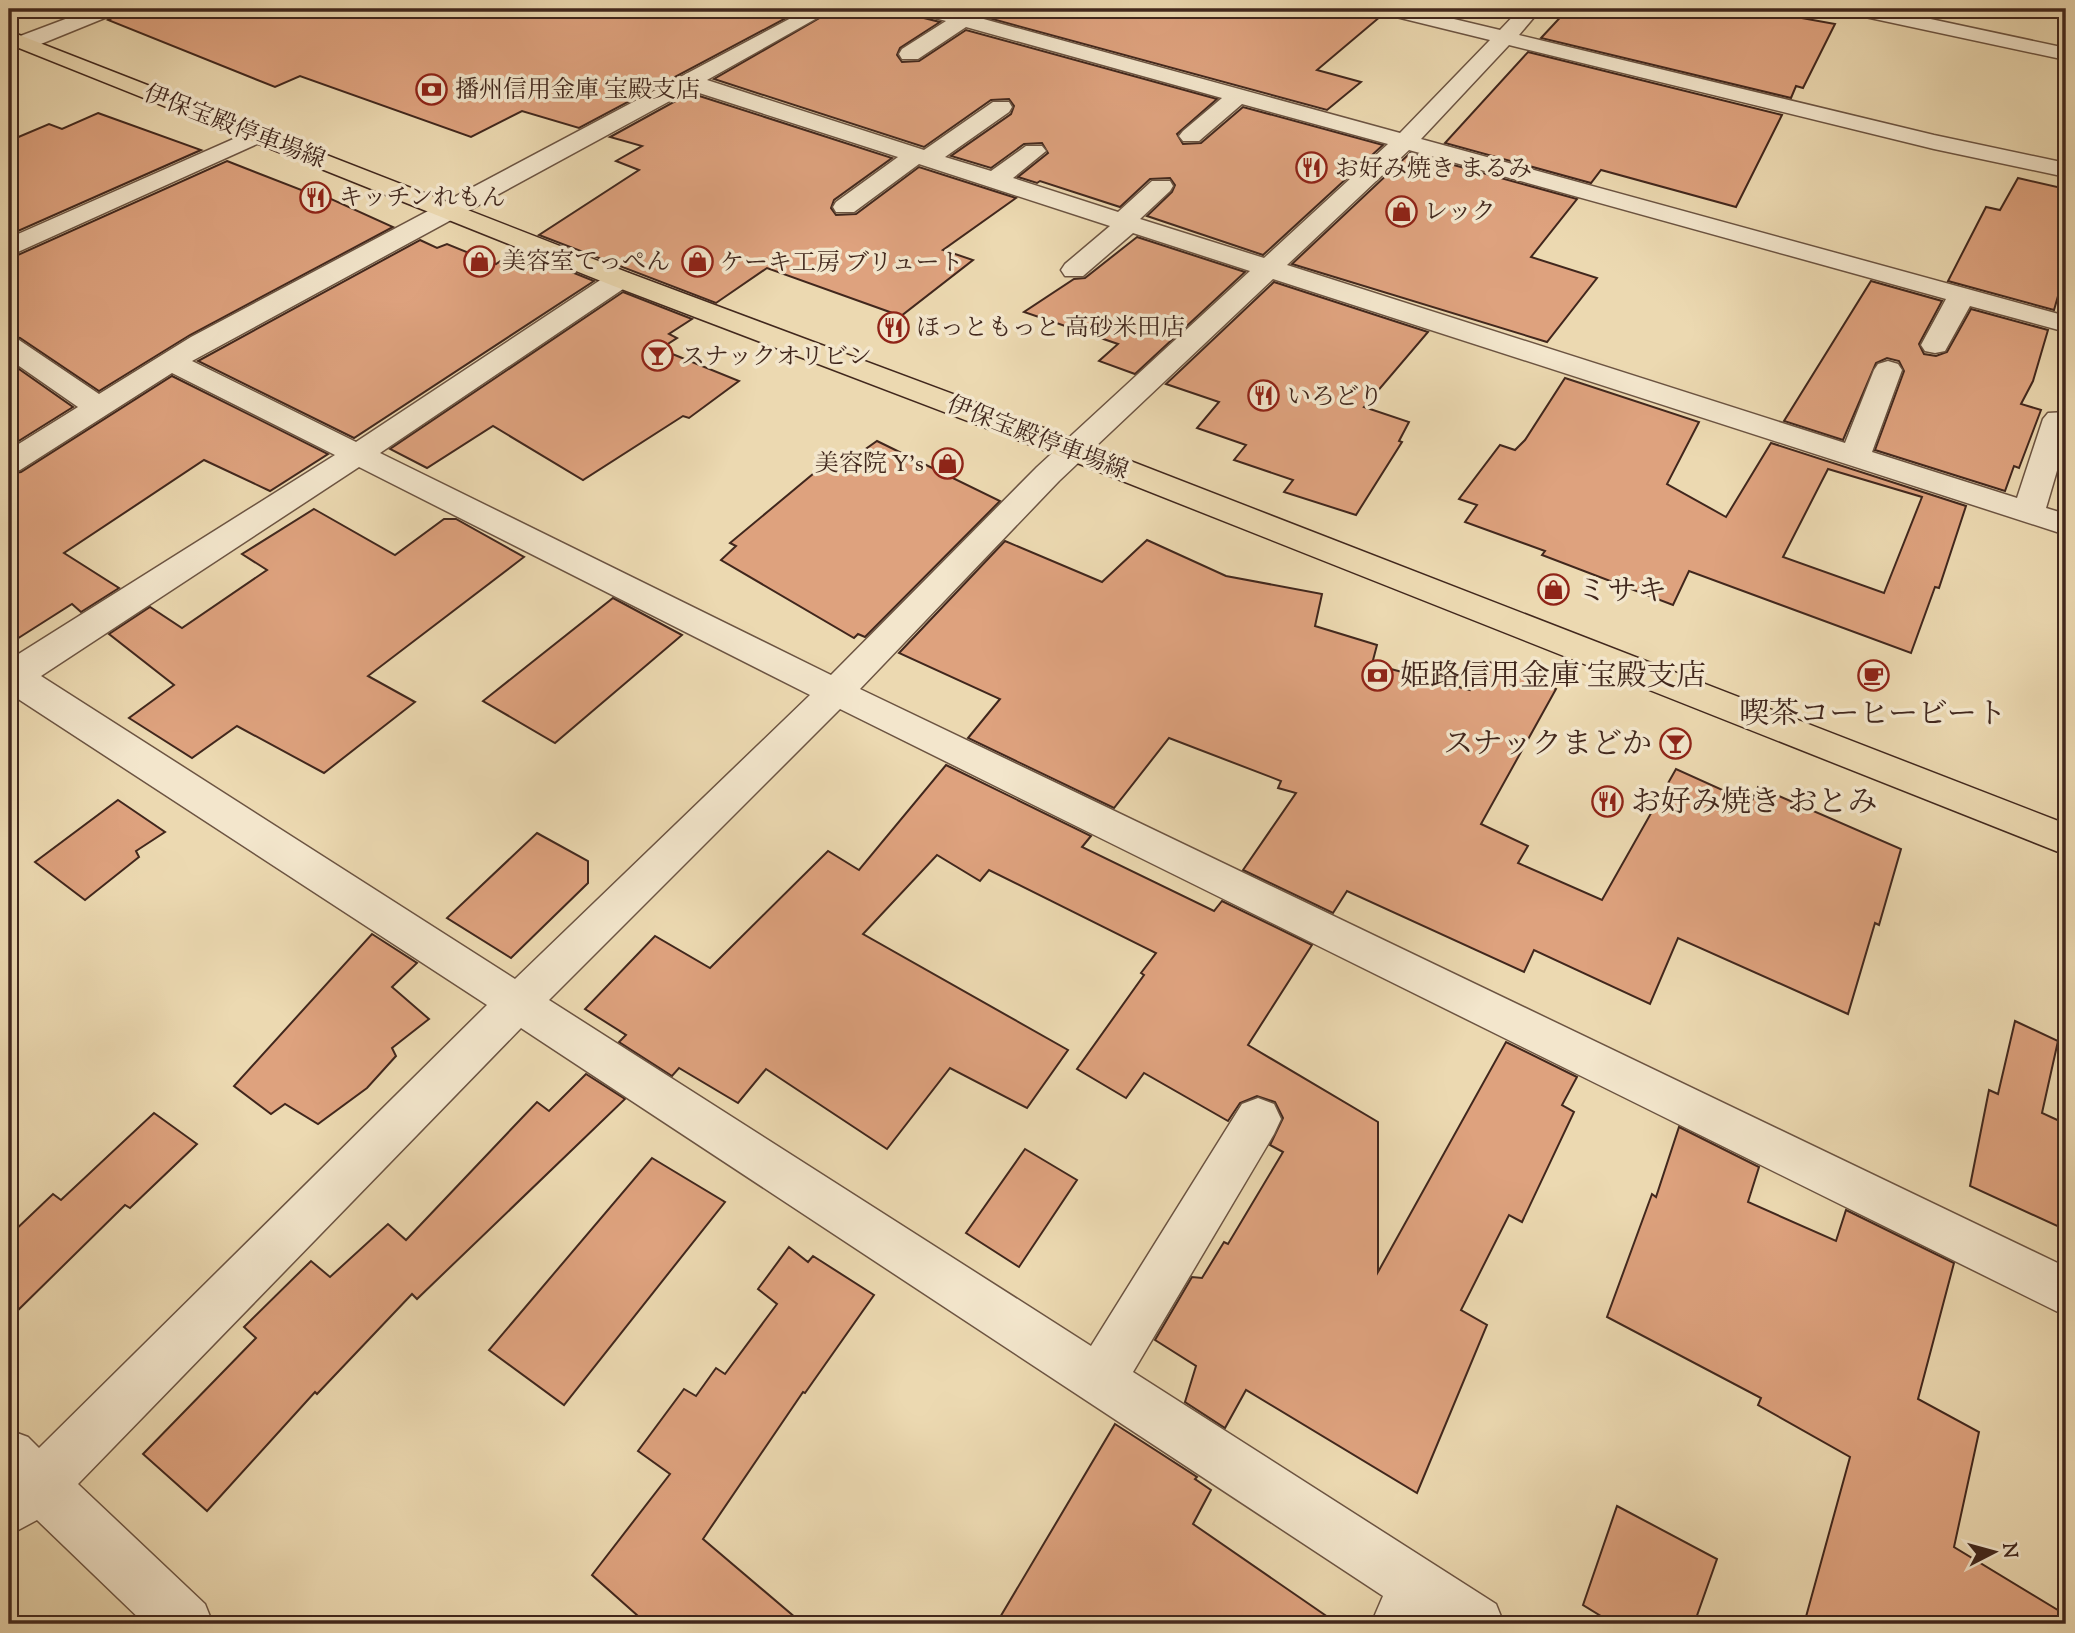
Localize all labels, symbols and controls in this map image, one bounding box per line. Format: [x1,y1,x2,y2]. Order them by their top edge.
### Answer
bank icon: 播州信用金庫 宝殿支店 [415,72,449,106]
place label: 播州信用金庫 宝殿支店 [455,74,700,108]
street label: 伊保宝殿停車場線 [139,78,330,178]
restaurant icon: お好み焼き まるみ [1295,151,1329,185]
place label: お好み焼き まるみ [1335,153,1532,187]
restaurant icon: キッチンれもん [299,180,333,214]
place label: キッチンれもん [339,182,505,216]
shop icon: レック [1384,194,1418,228]
place label: レック [1424,196,1496,230]
shop icon: 美容室てっぺん [462,244,496,278]
shop icon: ケーキ工房 ブリュート [680,245,714,279]
place label: 美容室てっぺん [502,246,670,280]
place label: ケーキ工房 ブリュート [720,247,963,281]
restaurant icon: ほっともっと 高砂米田店 [876,310,910,344]
place label: ほっともっと 高砂米田店 [916,312,1185,346]
bar icon: スナックオリビン [641,339,675,373]
place label: スナックオリビン [681,341,872,375]
restaurant icon: いろどり [1247,379,1281,413]
place label: いろどり [1287,381,1383,415]
street label: 伊保宝殿停車場線 [942,389,1133,489]
shop icon: 美容院 Y's [930,446,964,480]
place label: 美容院 Y's [815,448,924,482]
place label: ミサキ [1577,571,1667,614]
shop icon: ミサキ [1537,573,1571,607]
place label: 姫路信用金庫 宝殿支店 [1400,656,1706,699]
bank icon: 姫路信用金庫 宝殿支店 [1360,658,1394,692]
cafe icon: 喫茶コーヒービート [1856,658,1890,692]
place label: 喫茶コーヒービート [1739,694,2007,737]
place label: スナックまどか [1443,724,1652,767]
bar icon: スナックまどか [1658,726,1692,760]
place label: お好み焼き おとみ [1631,782,1877,825]
restaurant icon: お好み焼き おとみ [1591,784,1625,818]
north arrow [1960,1518,2030,1588]
text: N [1994,1542,2023,1559]

